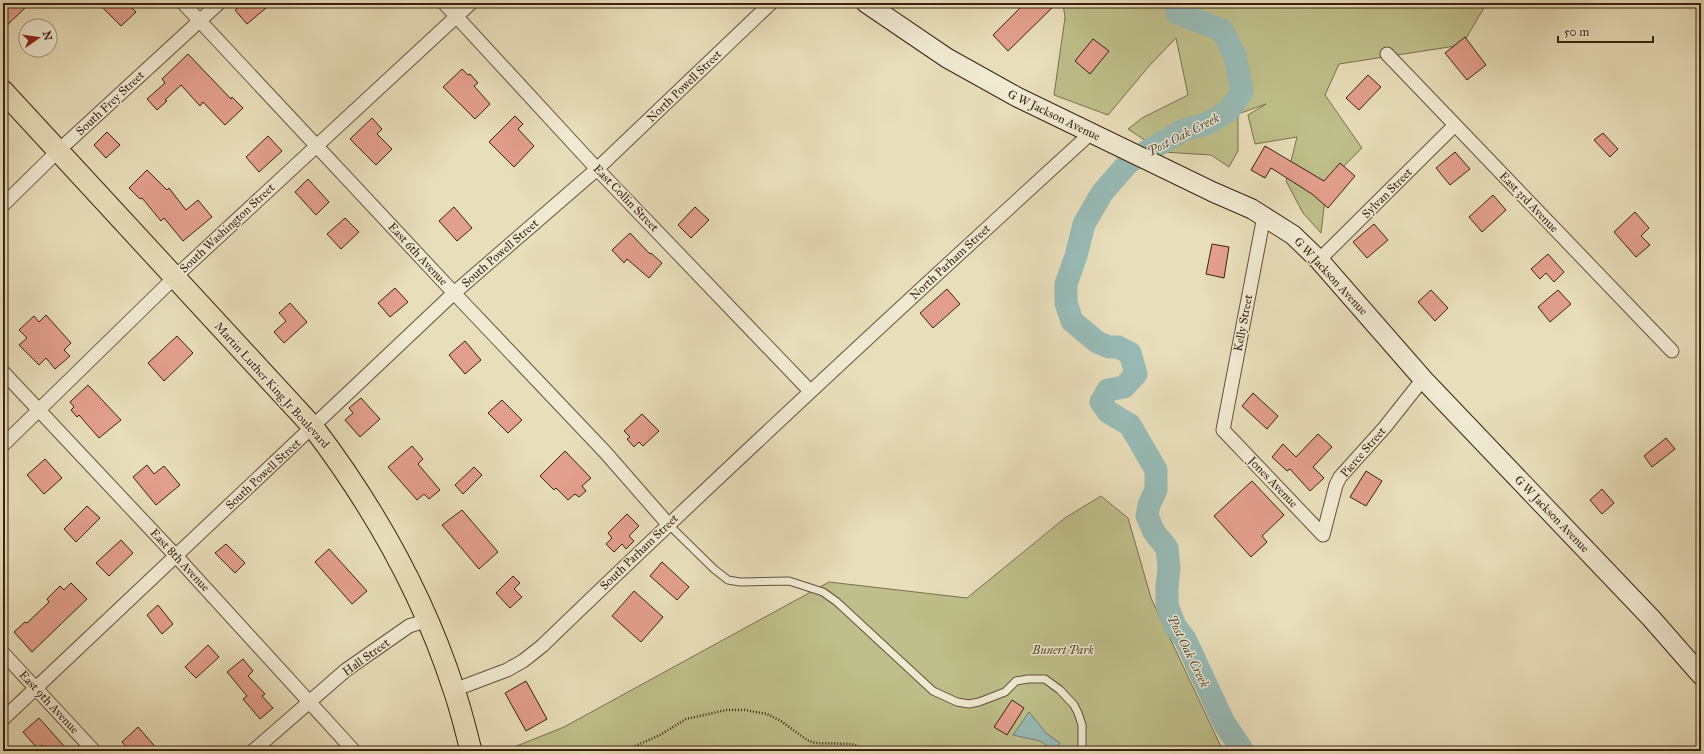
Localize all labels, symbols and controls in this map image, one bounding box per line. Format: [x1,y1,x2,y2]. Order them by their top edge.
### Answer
north arrow [18,18,58,58]
scale bar [1558,18,1653,44]
text: 50 m [1564,25,1589,39]
text: N [40,30,55,43]
street label: North Powell Street [644,46,725,125]
street label: South Frey Street [73,67,147,138]
street label: G W Jackson Avenue [1005,87,1103,144]
water label: Post Oak Creek [1145,110,1222,160]
street label: East Collin Street [590,162,662,235]
street label: Sylvan Street [1359,164,1416,221]
street label: East 3rd Avenue [1497,169,1561,235]
street label: South Washington Street [177,180,279,276]
street label: South Powell Street [459,215,542,290]
street label: East 6th Avenue [385,220,451,288]
street label: North Parham Street [907,221,994,303]
street label: G W Jackson Avenue [1291,234,1371,318]
street label: Kelly Street [1231,293,1256,353]
street label: Martin Luther King Jr Boulevard [211,319,332,452]
street label: Pierce Street [1337,423,1389,480]
street label: South Powell Street [223,435,304,512]
street label: Jones Avenue [1243,452,1301,511]
street label: G W Jackson Avenue [1511,473,1592,556]
street label: South Parham Street [597,511,682,593]
street label: East 8th Avenue [147,526,213,594]
water label: Post Oak Creek [1164,613,1213,691]
street label: Hall Street [340,635,393,679]
park label: Bunert Park [1031,643,1094,657]
street label: East 9th Avenue [16,668,82,736]

